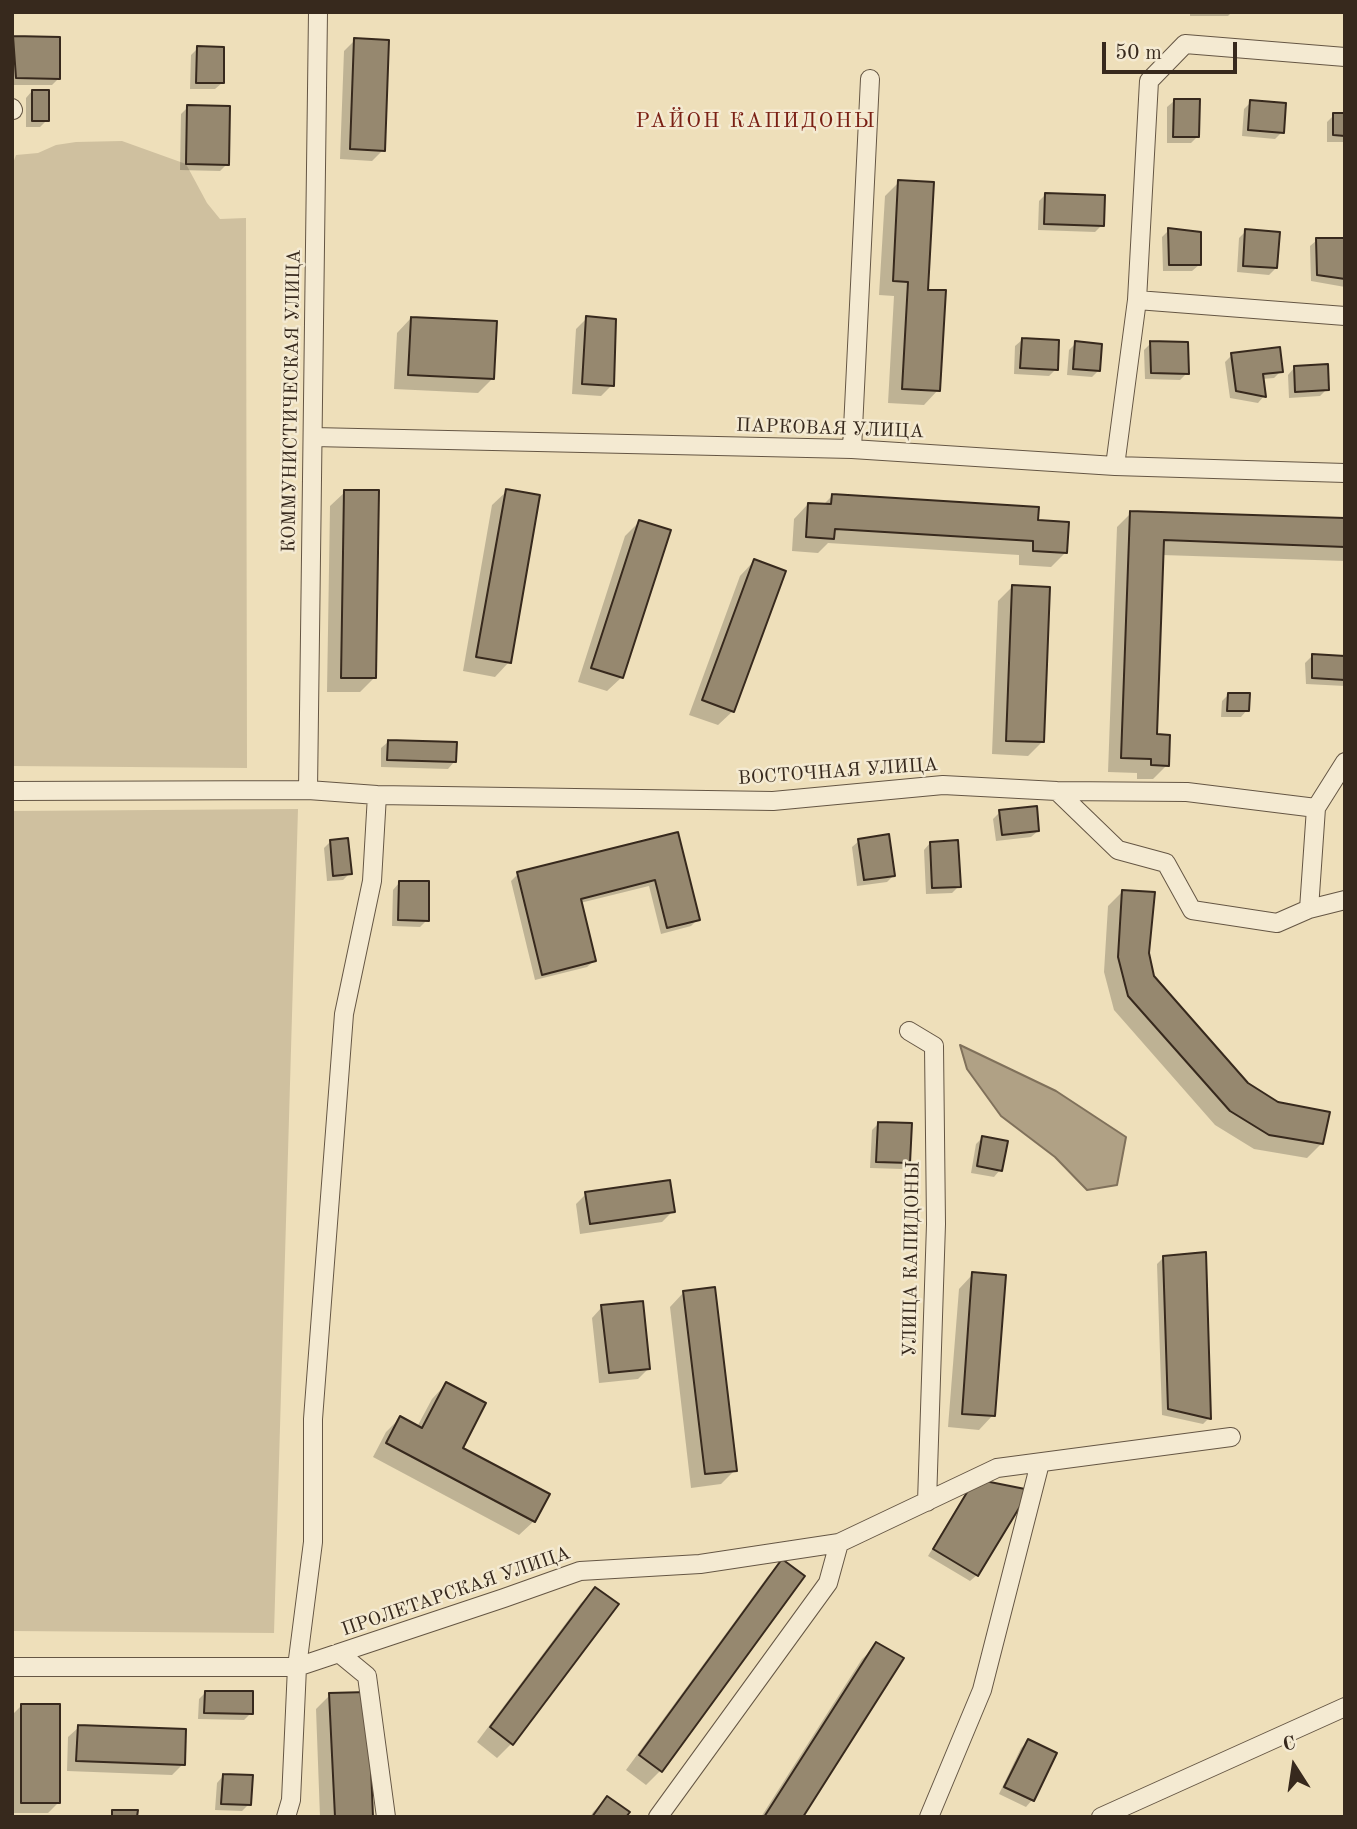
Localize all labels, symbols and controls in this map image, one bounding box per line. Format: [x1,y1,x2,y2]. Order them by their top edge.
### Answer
scale bar [1105,28,1240,72]
text: 50 m [1115,43,1162,64]
district label: РАЙОН КАПИДОНЫ [637,108,875,134]
street label: КОММУНИСТИЧЕСКАЯ УЛИЦА [278,249,306,553]
street label: ПАРКОВАЯ УЛИЦА [736,414,924,444]
street label: ВОСТОЧНАЯ УЛИЦА [737,754,939,790]
street label: УЛИЦА КАПИДОНЫ [899,1161,925,1357]
street label: ПРОЛЕТАРСКАЯ УЛИЦА [339,1542,573,1642]
north arrow [1259,1731,1329,1801]
text: С [1281,1734,1298,1756]

